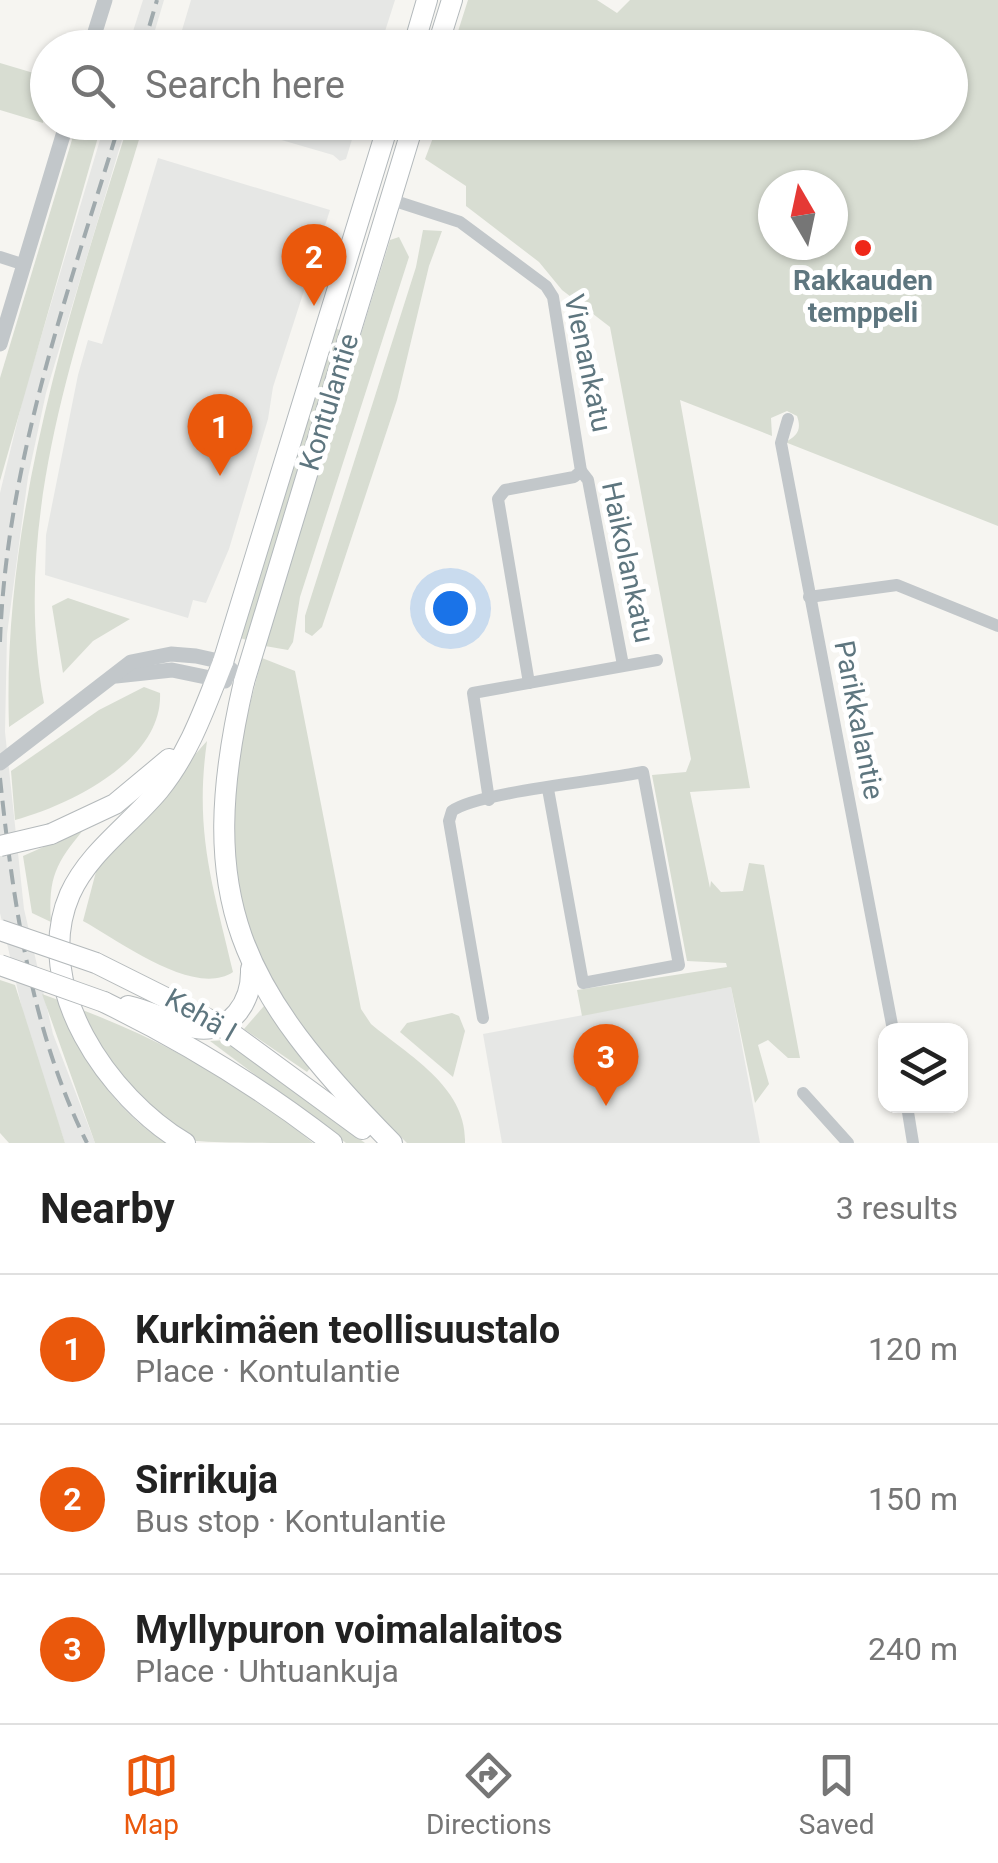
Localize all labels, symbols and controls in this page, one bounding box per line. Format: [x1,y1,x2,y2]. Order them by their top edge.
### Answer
search box [30,30,968,140]
icon: search [65,58,120,113]
text: Search here [145,63,345,107]
north arrow [758,170,848,260]
pin: 2 [282,224,346,306]
marker: Rakkauden temppeli [852,237,874,259]
place label: Rakkauden temppeli [793,264,933,329]
street label: Vienankatu [557,291,619,435]
street label: Kontulantie [293,329,365,475]
pin: 1 [188,394,252,476]
street label: Haikolankatu [595,479,661,645]
your location [425,583,476,634]
street label: Parikkalantie [827,638,891,802]
street label: Kehä I [159,981,243,1049]
map controls [878,1023,968,1113]
button: layers [878,1023,968,1113]
pin: 3 [574,1024,638,1106]
text: Nearby [40,1184,175,1233]
text: 3 results [836,1189,958,1227]
text: Kurkimäen teollisuustalo [135,1308,560,1352]
text: 1 [63,1330,82,1368]
text: 120 m [868,1330,958,1368]
text: Place · Kontulantie [135,1352,400,1390]
text: Sirrikuja [135,1458,278,1502]
text: 2 [63,1480,82,1518]
text: 150 m [868,1480,958,1518]
text: Bus stop · Kontulantie [135,1502,446,1540]
text: Myllypuron voimalalaitos [135,1608,563,1652]
text: 3 [63,1630,82,1668]
text: 240 m [868,1630,958,1668]
text: Place · Uhtuankuja [135,1652,399,1690]
tab: Map [124,1748,179,1841]
tab: Directions [426,1748,552,1841]
tab: Saved [799,1748,874,1841]

